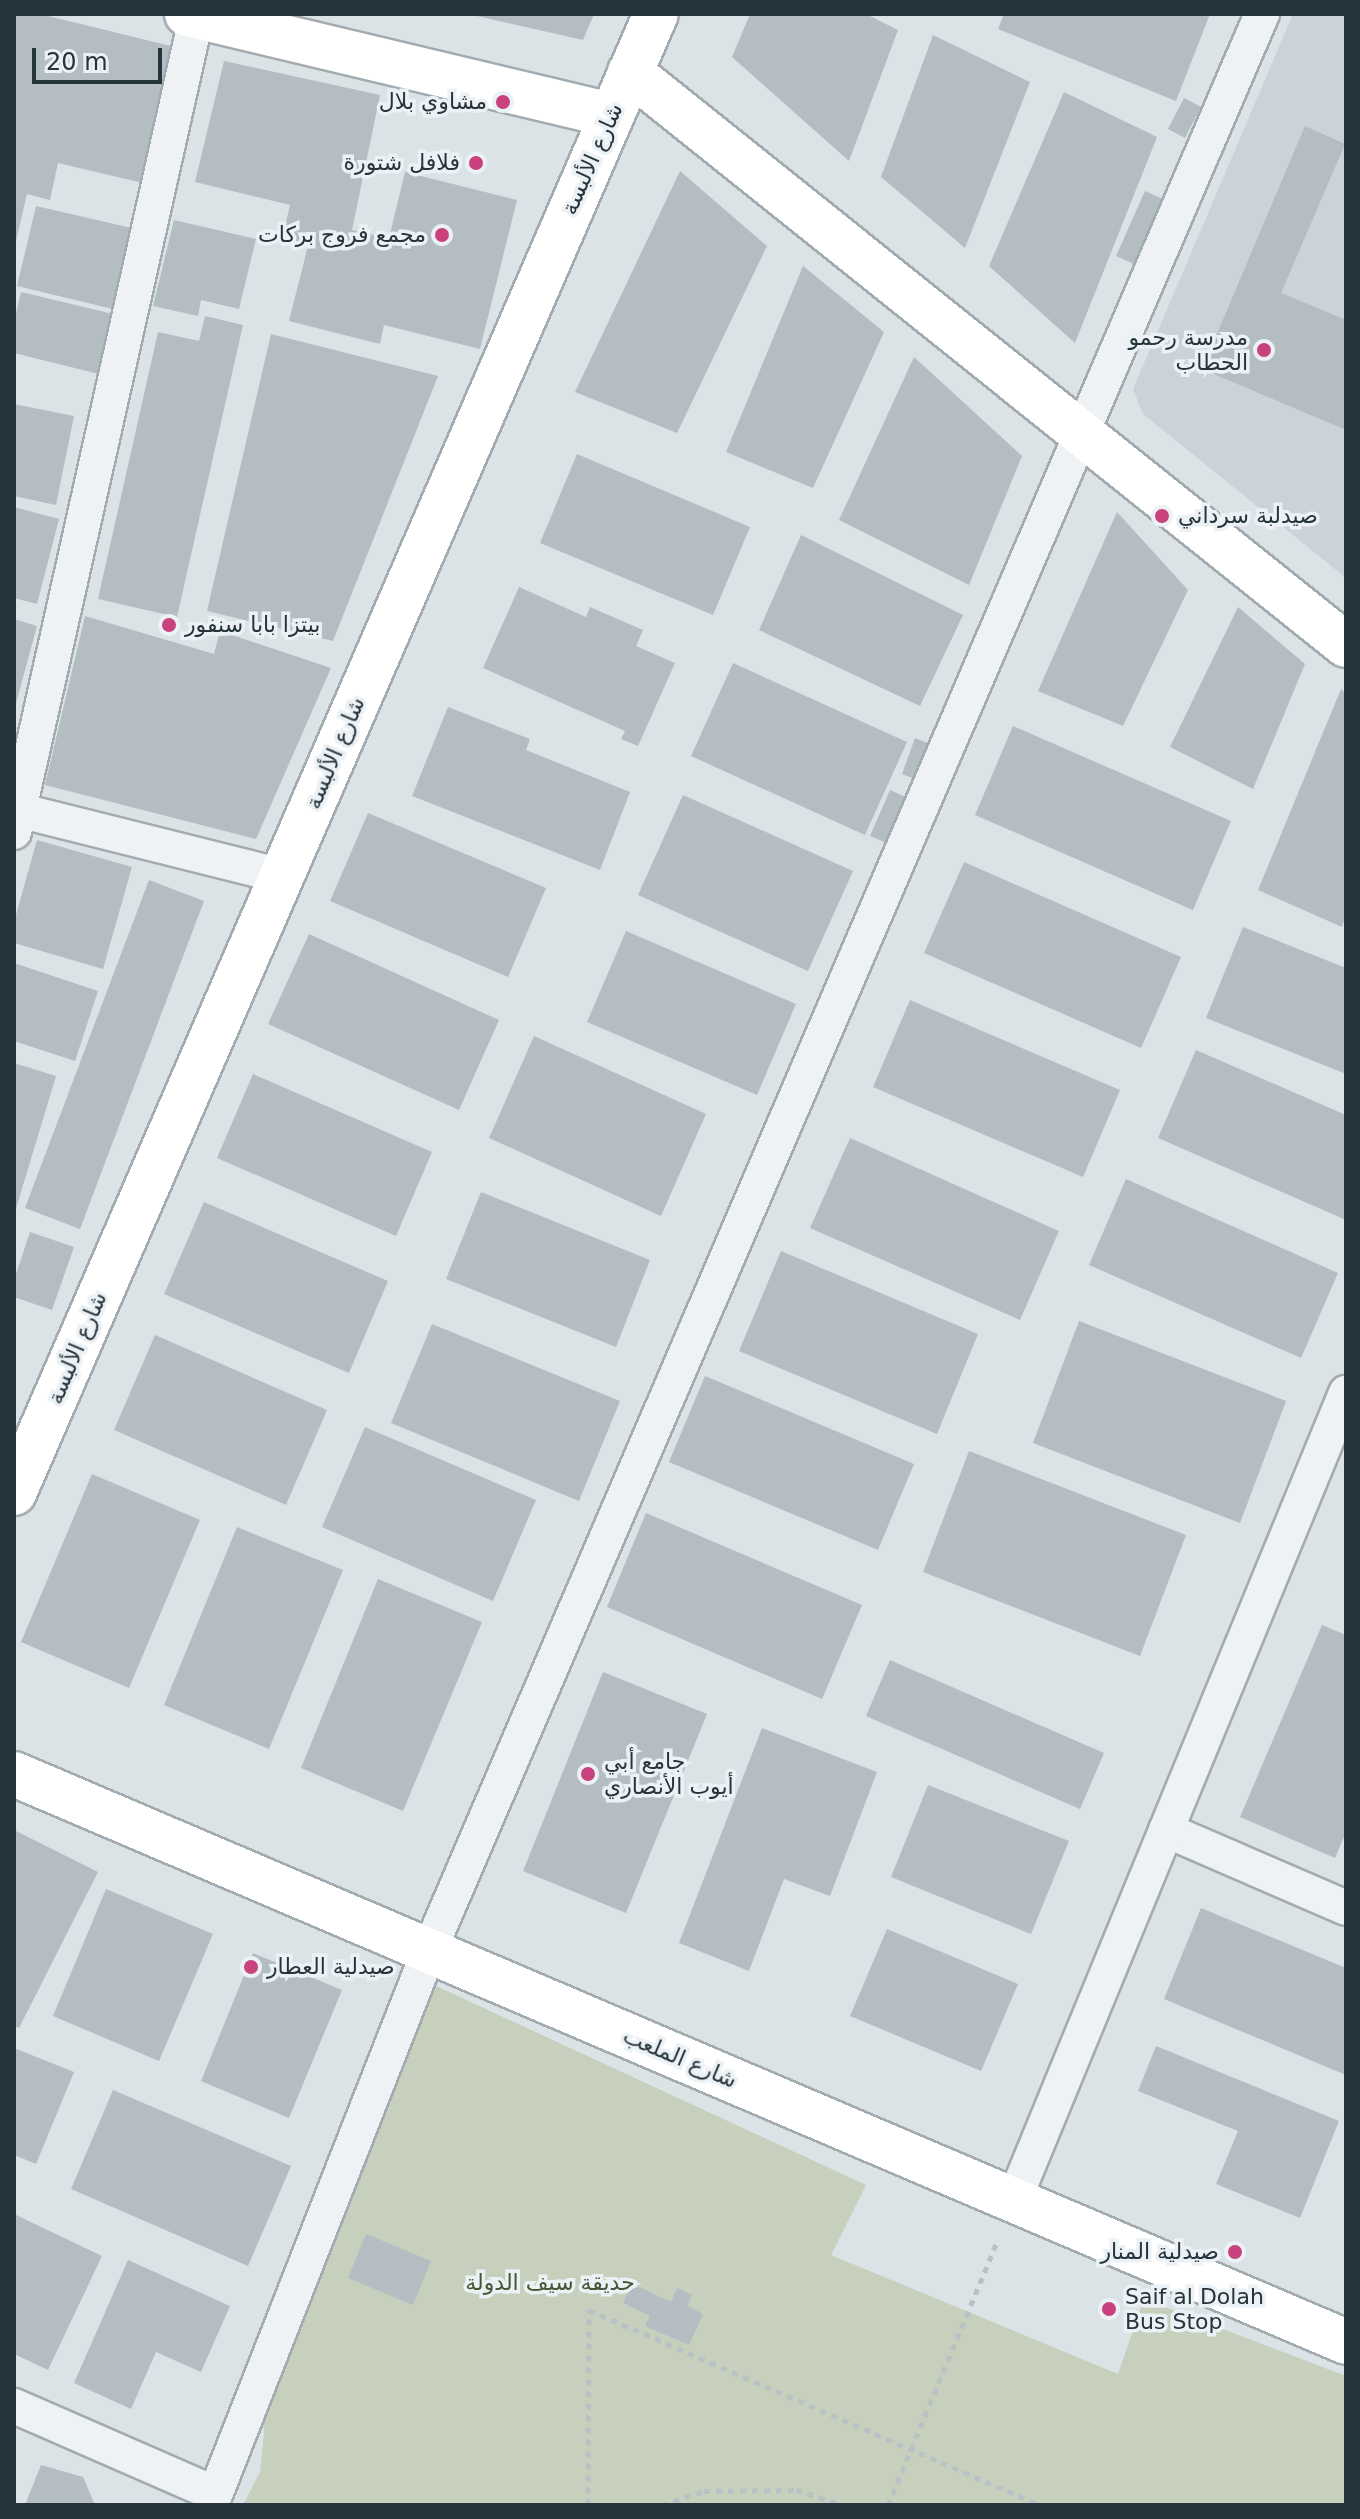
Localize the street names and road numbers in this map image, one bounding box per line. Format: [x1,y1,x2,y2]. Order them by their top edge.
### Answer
street label: شارع الألبسة [556,99,628,219]
street label: شارع الألبسة [300,693,370,813]
street label: شارع الألبسة [42,1288,112,1408]
street label: شارع الملعب [619,2022,741,2094]

